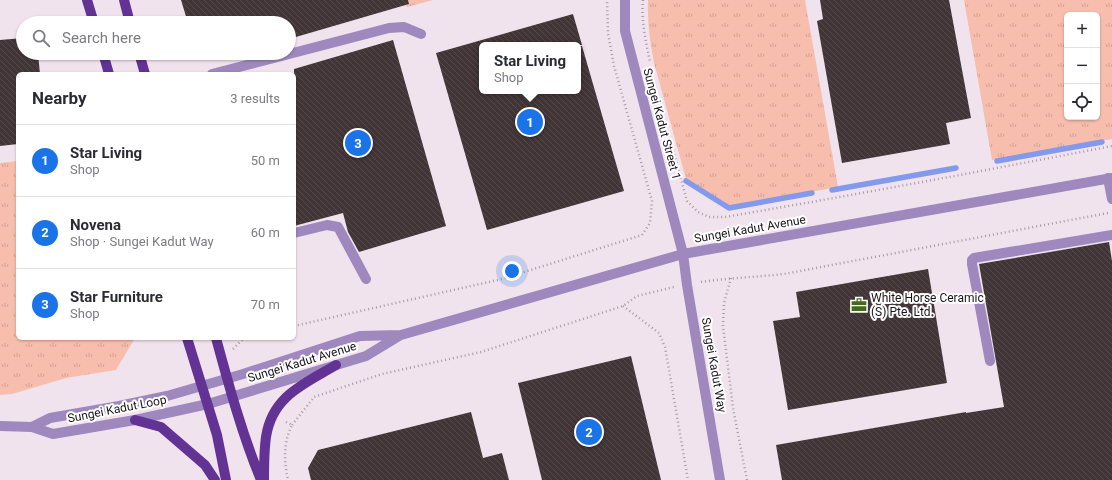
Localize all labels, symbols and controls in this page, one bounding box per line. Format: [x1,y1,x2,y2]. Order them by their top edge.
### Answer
map controls [1064,12,1100,120]
button: + [1064,12,1100,48]
search box [16,16,296,60]
icon: search [30,27,52,49]
text: Search here [62,29,141,47]
popup [479,42,581,94]
button: − [1064,48,1100,84]
text: Star Living [494,52,566,70]
street label: Sungei Kadut Street 1 [640,67,684,181]
text: Shop [494,70,524,85]
button: locate [1064,84,1100,120]
text: Nearby [32,88,87,108]
text: 3 results [230,91,280,106]
pin: 1 [517,107,543,137]
pin: 3 [345,128,371,158]
text: Star Living [70,144,142,162]
text: 1 [41,153,49,168]
text: 50 m [251,153,280,168]
text: Shop [70,162,100,177]
street label: Sungei Kadut Avenue [693,212,807,246]
text: Novena [70,216,121,234]
text: 2 [41,225,49,240]
text: 60 m [251,225,280,240]
text: Shop · Sungei Kadut Way [70,234,214,249]
your location [502,261,522,281]
text: Star Furniture [70,288,163,306]
place label: White Horse Ceramic (S) Pte. Ltd. [871,291,984,319]
office icon: White Horse Ceramic (S) Pte. Ltd. [850,296,868,314]
text: 3 [41,297,49,312]
text: 70 m [251,297,280,312]
text: Shop [70,306,100,321]
street label: Sungei Kadut Way [699,316,729,414]
street label: Sungei Kadut Avenue [246,339,358,385]
street label: Sungei Kadut Loop [66,392,168,425]
pin: 2 [576,417,602,447]

